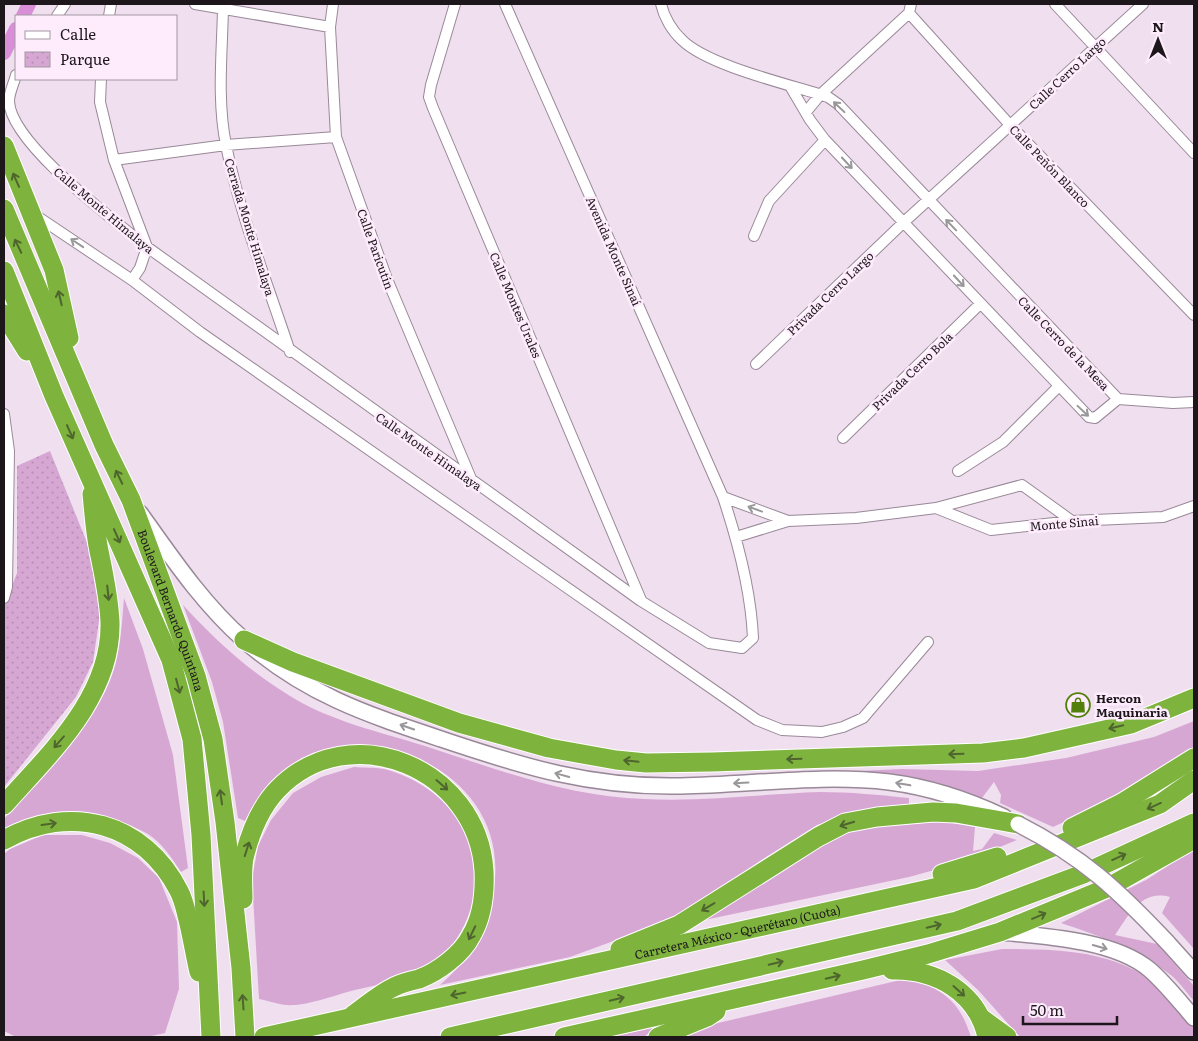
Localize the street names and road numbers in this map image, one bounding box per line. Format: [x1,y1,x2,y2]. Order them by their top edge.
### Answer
street label: Calle Cerro Largo [1024,32,1110,114]
street label: Calle Peñón Blanco [1006,121,1094,211]
street label: Cerrada Monte Himalaya [220,156,280,299]
street label: Calle Monte Himalaya [50,163,159,258]
street label: Avenida Monte Sinaí [582,193,646,309]
street label: Calle Paricutín [353,206,399,292]
street label: Privada Cerro Largo [783,247,877,339]
street label: Calle Montes Urales [486,249,547,361]
street label: Calle Cerro de la Mesa [1014,292,1114,395]
street label: Privada Cerro Bola [867,327,957,414]
street label: Calle Monte Himalaya [372,407,486,495]
street label: Monte Sinai [1029,511,1099,535]
street label: Boulevard Bernardo Quintana [134,527,209,694]
street label: Carretera México - Querétaro (Cuota) [633,900,842,963]

